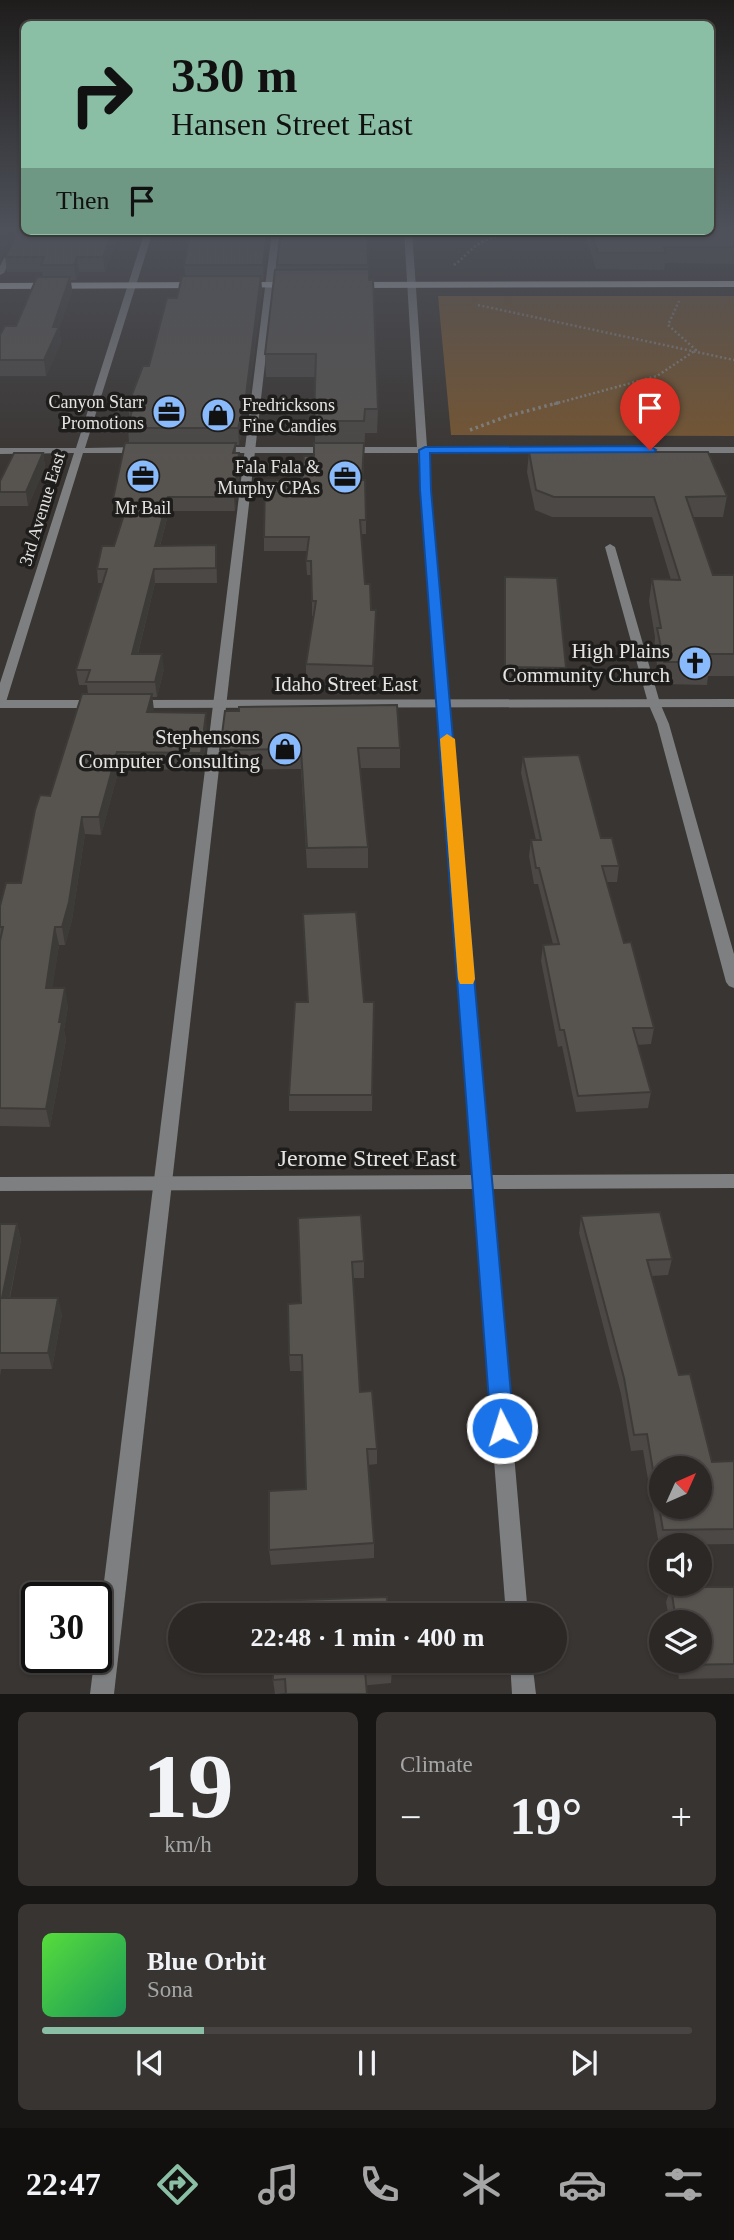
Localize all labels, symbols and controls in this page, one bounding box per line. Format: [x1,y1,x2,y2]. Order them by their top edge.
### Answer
text: 330 m [171,48,298,103]
icon: right [56,49,147,140]
text: Hansen Street East [171,106,413,142]
icon: arrive [123,182,161,220]
text: Then [56,186,109,215]
pin [620,378,680,450]
icon: arrive [631,389,669,427]
place label: Canyon Starr Promotions [49,392,144,433]
office icon: Canyon Starr Promotions [150,393,188,431]
place label: Fredricksons Fine Candies [242,395,337,436]
shop icon: Fredricksons Fine Candies [199,396,237,434]
street label: 3rd Avenue East [15,450,69,568]
office icon: Mr Bail [124,457,162,495]
place label: Fala Fala & Murphy CPAs [217,457,320,498]
office icon: Fala Fala & Murphy CPAs [326,458,364,496]
place label: Mr Bail [115,498,171,518]
place label: High Plains Community Church [503,639,670,687]
church icon: High Plains Community Church [676,644,714,682]
street label: Idaho Street East [274,672,418,696]
place label: Stephensons Computer Consulting [79,725,260,773]
shop icon: Stephensons Computer Consulting [266,730,304,768]
street label: Jerome Street East [278,1145,457,1171]
position arrow [465,1391,539,1465]
north arrow [649,1456,712,1519]
map controls [649,1456,712,1673]
button: sound [649,1533,712,1596]
speed limit sign: 30 [21,1582,112,1673]
button: layers [649,1610,712,1673]
text: 22:48 · 1 min · 400 m [251,1623,485,1652]
text: 19 [143,1736,234,1837]
text: Climate [400,1752,473,1777]
text: 19° [510,1788,582,1845]
text: − [400,1796,421,1838]
text: + [671,1796,692,1838]
text: km/h [164,1832,212,1857]
text: Blue Orbit [147,1947,266,1976]
text: Sona [147,1977,193,2002]
icon: previous [131,2044,169,2082]
icon: pause [348,2044,386,2082]
icon: next [565,2044,603,2082]
icon: directions [153,2160,202,2209]
icon: music [254,2160,303,2209]
icon: phone [355,2160,404,2209]
icon: climate [457,2160,506,2209]
icon: car [558,2160,607,2209]
icon: filters [659,2160,708,2209]
text: 22:47 [26,2166,101,2202]

